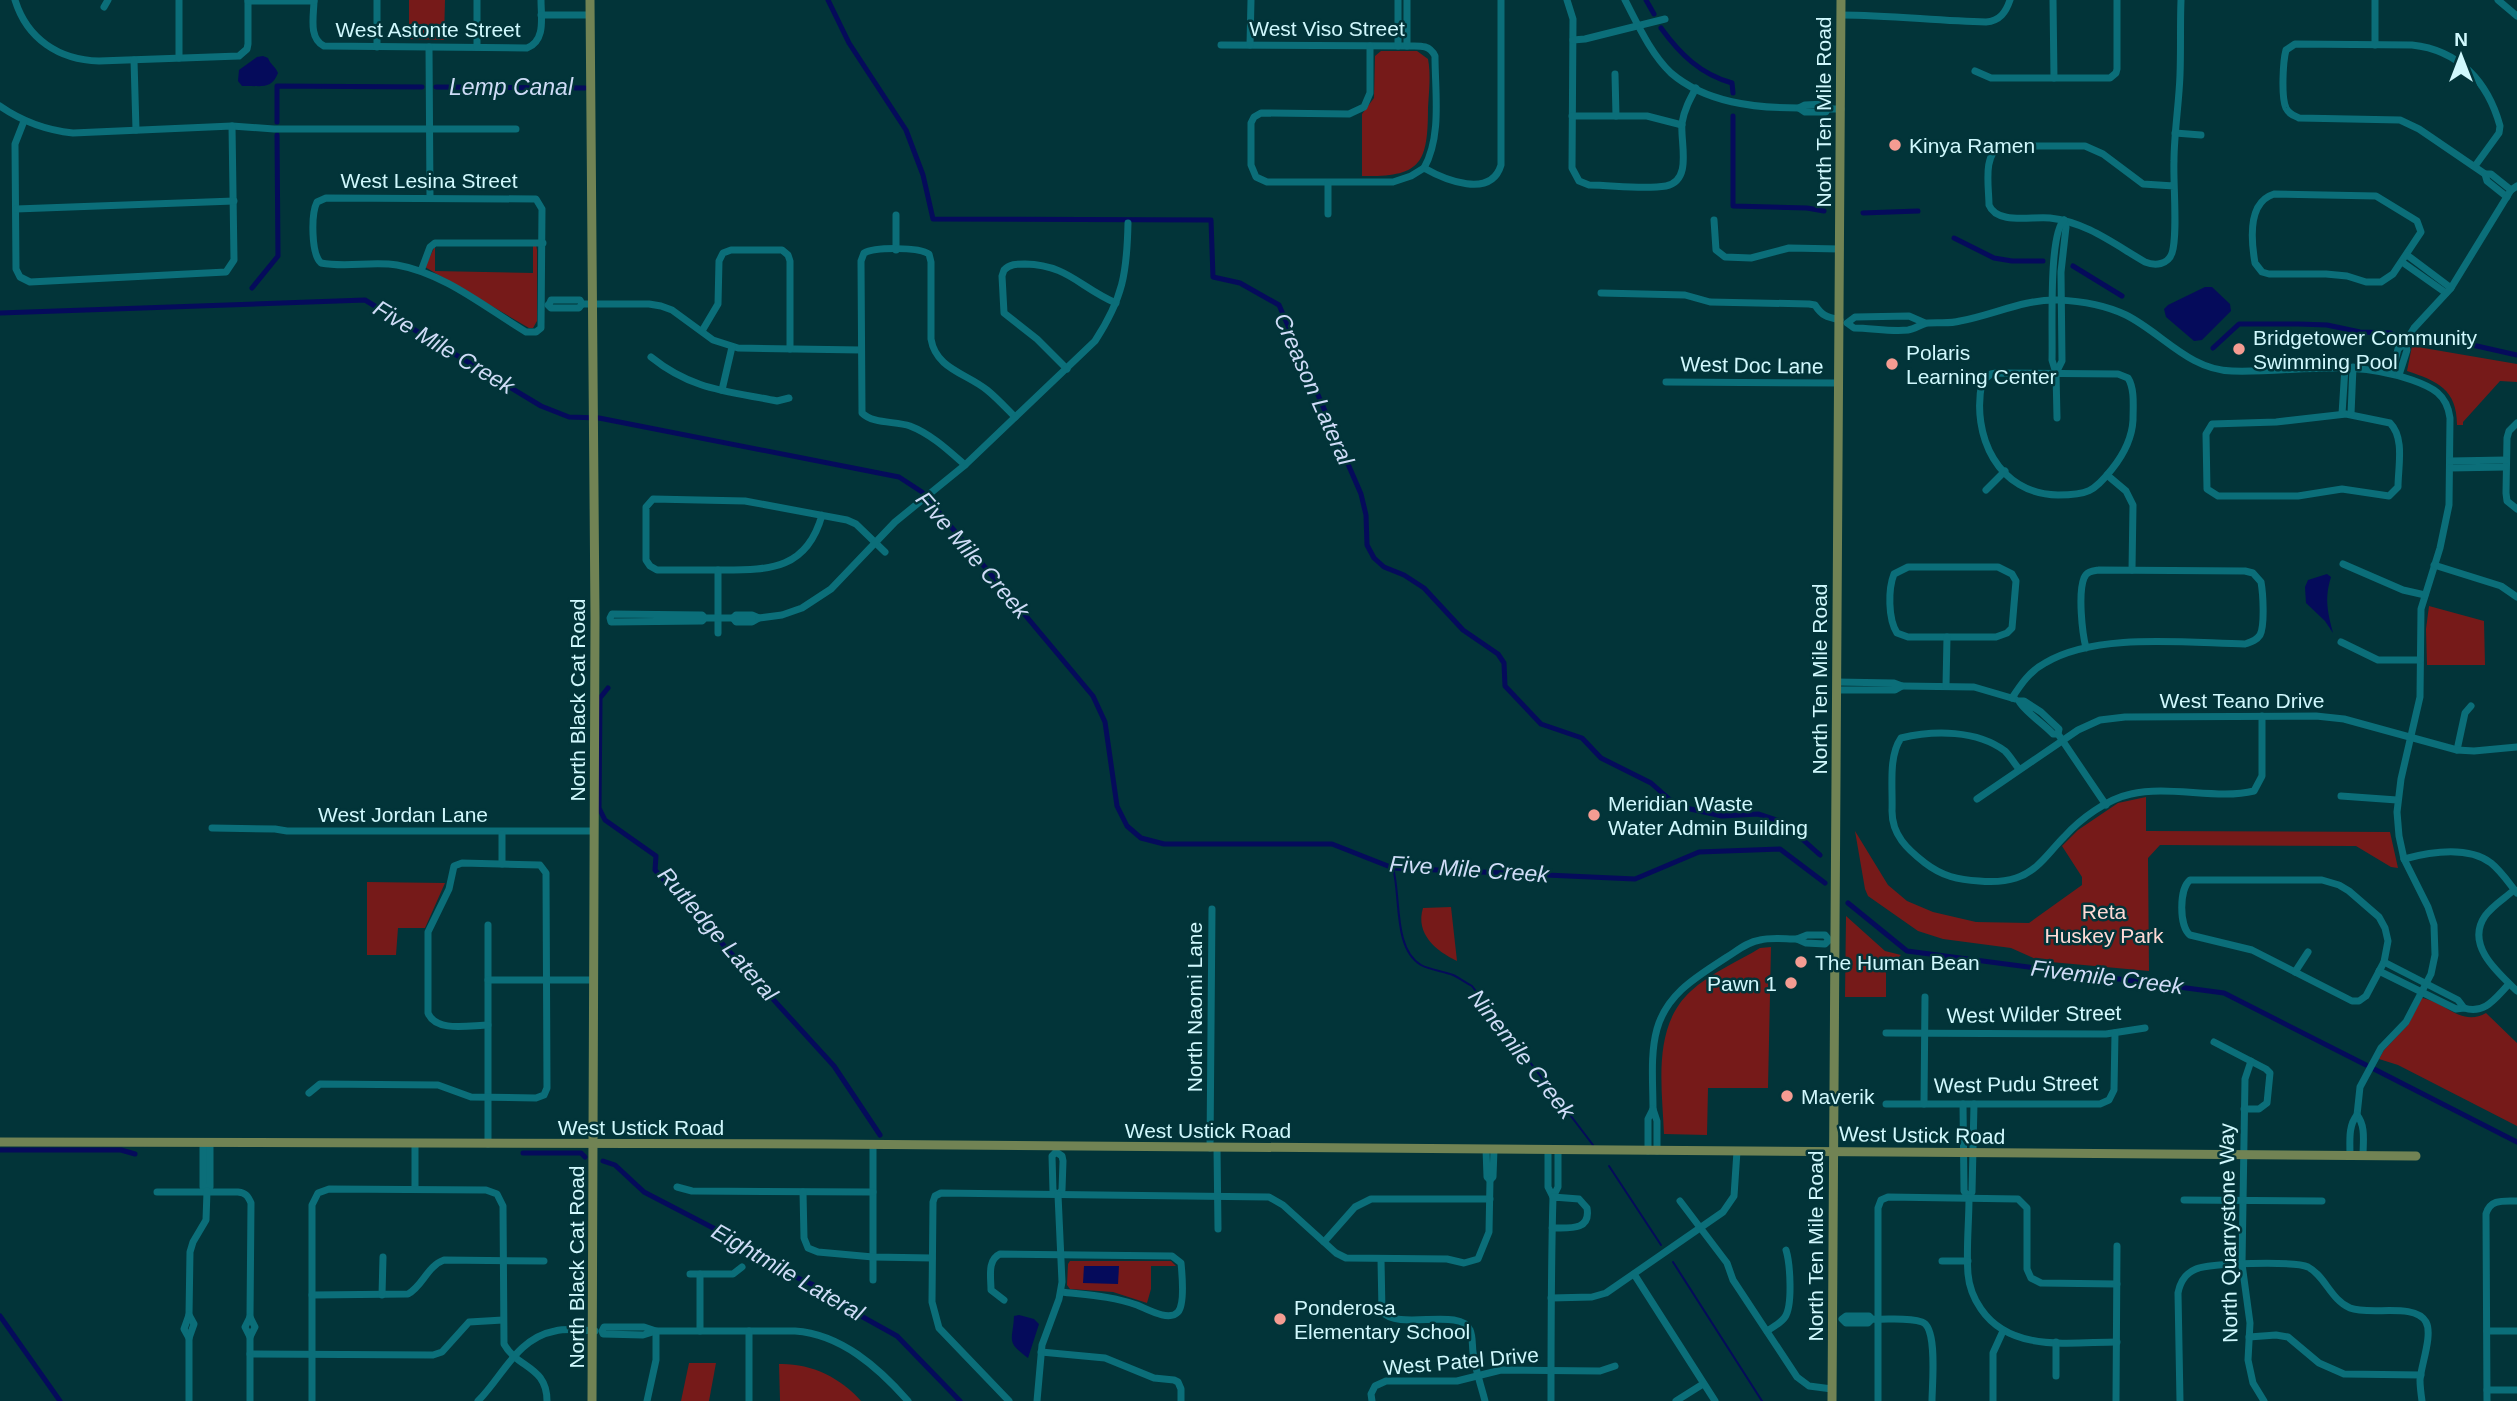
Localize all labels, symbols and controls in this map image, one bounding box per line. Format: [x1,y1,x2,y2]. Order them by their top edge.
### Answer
street label: North Ten Mile Road [1812,16,1835,208]
street label: West Viso Street [1249,17,1405,40]
street label: West Astonte Street [335,18,521,41]
north arrow [2426,21,2496,91]
text: N [2454,29,2468,50]
water label: Lemp Canal [449,74,574,100]
place label: Kinya Ramen [1909,134,2035,157]
marker: Kinya Ramen [1887,137,1903,153]
street label: West Lesina Street [340,169,518,192]
water label: Five Mile Creek [369,295,520,400]
water label: Creason Lateral [1269,309,1360,470]
place label: Bridgetower Community Swimming Pool [2253,326,2478,373]
place label: Polaris Learning Center [1906,341,2057,388]
marker: Bridgetower Community Swimming Pool [2231,341,2247,357]
street label: West Doc Lane [1680,352,1824,378]
marker: Polaris Learning Center [1884,356,1900,372]
water label: Five Mile Creek [911,486,1036,625]
street label: North Ten Mile Road [1808,583,1831,775]
street label: North Black Cat Road [566,598,589,802]
street label: West Teano Drive [2160,689,2324,712]
place label: Meridian Waste Water Admin Building [1608,792,1808,839]
street label: West Jordan Lane [318,803,488,826]
marker: Meridian Waste Water Admin Building [1586,807,1602,823]
water label: Five Mile Creek [1388,850,1551,888]
water label: Rutledge Lateral [653,862,784,1007]
park label: Reta Huskey Park [2044,900,2164,947]
street label: North Naomi Lane [1183,922,1206,1092]
place label: The Human Bean [1815,951,1980,974]
marker: The Human Bean [1793,954,1809,970]
water label: Fivemile Creek [2029,955,2186,999]
place label: Pawn 1 [1707,972,1777,995]
marker: Pawn 1 [1783,975,1799,991]
water label: Ninemile Creek [1463,984,1582,1125]
street label: West Wilder Street [1946,1001,2122,1027]
street label: West Pudu Street [1934,1071,2098,1097]
place label: Maverik [1801,1085,1875,1108]
marker: Maverik [1779,1088,1795,1104]
street label: West Ustick Road [558,1116,724,1139]
street label: West Ustick Road [1125,1119,1291,1142]
street label: West Ustick Road [1839,1122,2005,1148]
street label: North Quarrystone Way [2215,1122,2241,1343]
street label: North Ten Mile Road [1804,1150,1827,1342]
street label: North Black Cat Road [565,1165,588,1369]
water label: Eightmile Lateral [707,1218,869,1327]
place label: Ponderosa Elementary School [1294,1296,1470,1343]
marker: Ponderosa Elementary School [1272,1311,1288,1327]
street label: West Patel Drive [1382,1343,1540,1379]

